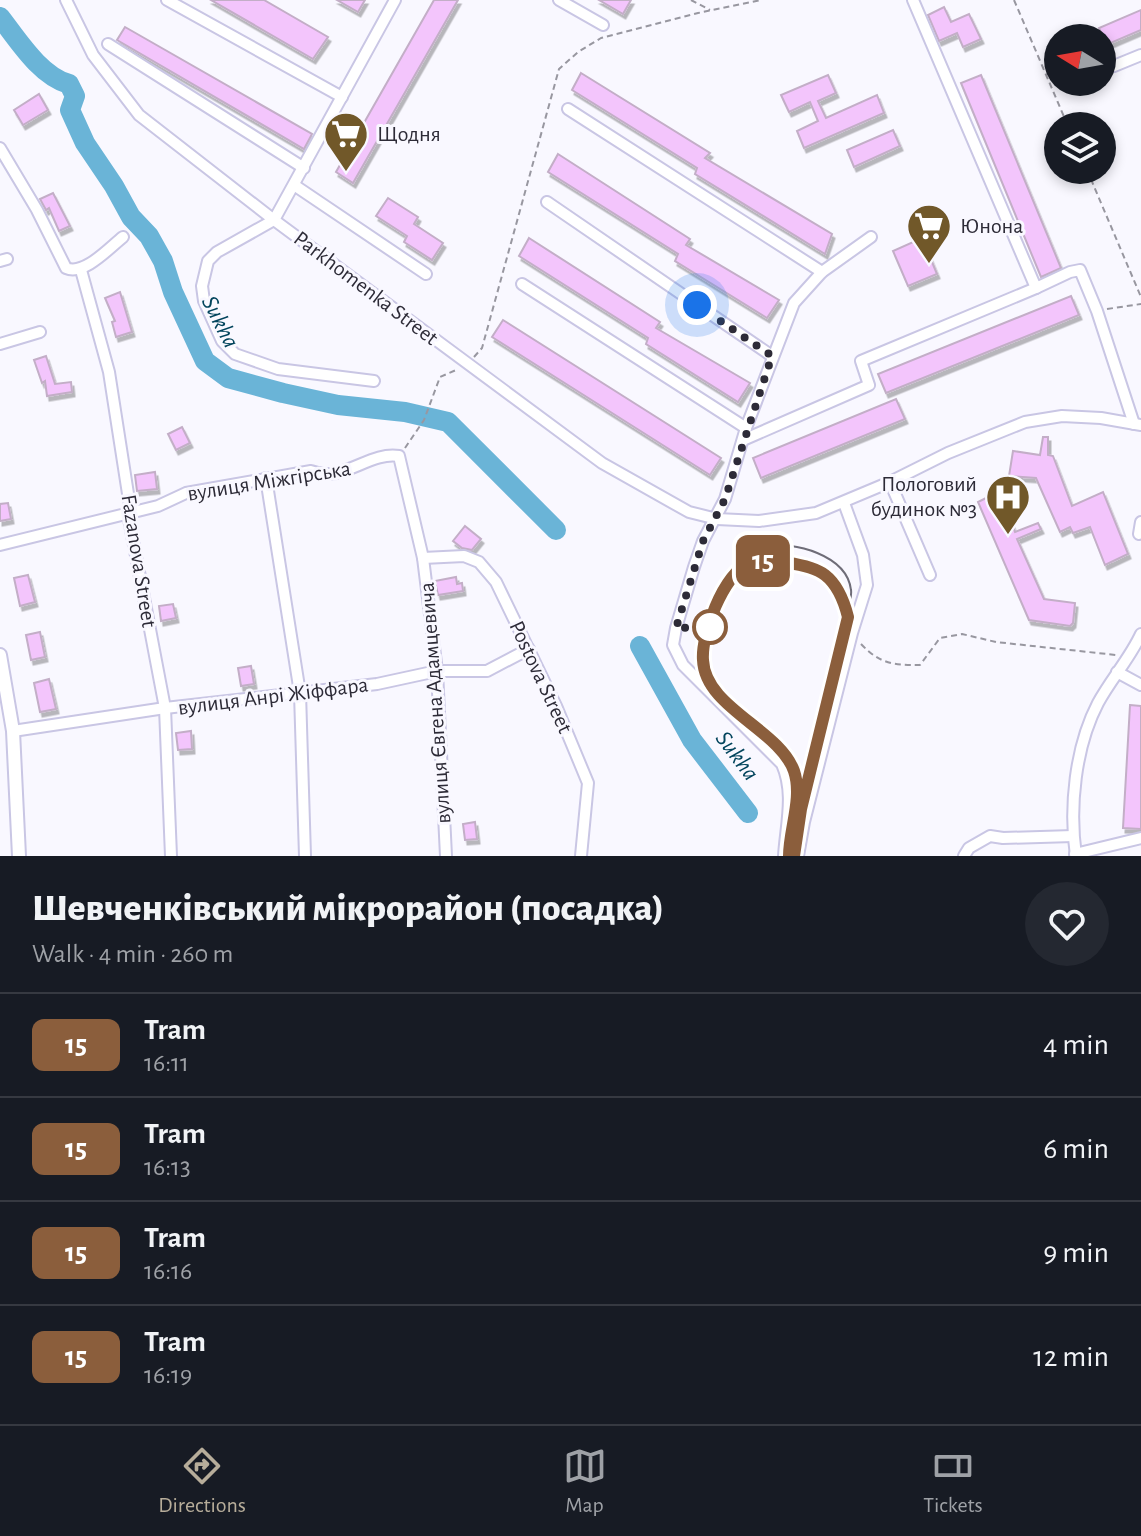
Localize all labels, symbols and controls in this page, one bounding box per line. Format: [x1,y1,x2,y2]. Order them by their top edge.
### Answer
north arrow [1044,24,1116,96]
map controls [1044,24,1116,184]
supermarket icon: Щодня [322,110,370,173]
button: layers [1044,112,1116,184]
place label: Щодня [377,123,441,145]
supermarket icon: Юнона [905,202,953,265]
place label: Юнона [960,215,1023,237]
street label: Parkhomenka Street [290,227,442,349]
your location [677,285,717,325]
water label: Sukha [197,292,243,352]
street label: вулиця Міжгірська [186,457,352,505]
place label: Пологовий будинок №3 [871,473,977,520]
hospital icon: Пологовий будинок №3 [984,473,1032,536]
street label: Fazanova Street [118,493,160,629]
line badge: 15 [727,535,799,587]
text: 15 [752,547,774,575]
street label: вулиця Євгена Адамцевича [416,581,454,825]
unlabelled marker [693,610,727,644]
street label: Postova Street [505,617,577,737]
street label: вулиця Анрі Жіффара [177,673,369,719]
water label: Sukha [711,727,763,785]
button: heart [1025,882,1109,966]
text: Шевченківський мікрорайон (посадка) [32,890,664,928]
text: Walk · 4 min · 260 m [32,941,233,967]
text: Tram [144,1015,206,1045]
text: 4 min [1043,1030,1109,1060]
text: 15 [65,1031,87,1059]
text: 16:11 [144,1050,189,1076]
text: Tram [144,1119,206,1149]
text: 6 min [1043,1134,1109,1164]
text: 15 [65,1135,87,1163]
text: 16:13 [144,1154,191,1180]
text: Tram [144,1223,206,1253]
text: 9 min [1043,1238,1109,1268]
text: 15 [65,1239,87,1267]
text: 16:16 [144,1258,192,1284]
text: Tram [144,1327,206,1357]
text: 12 min [1033,1342,1109,1372]
text: 15 [65,1343,87,1371]
text: 16:19 [144,1362,192,1388]
tab: Directions [158,1444,246,1518]
tab: Map [563,1444,607,1518]
tab: Tickets [923,1444,983,1518]

